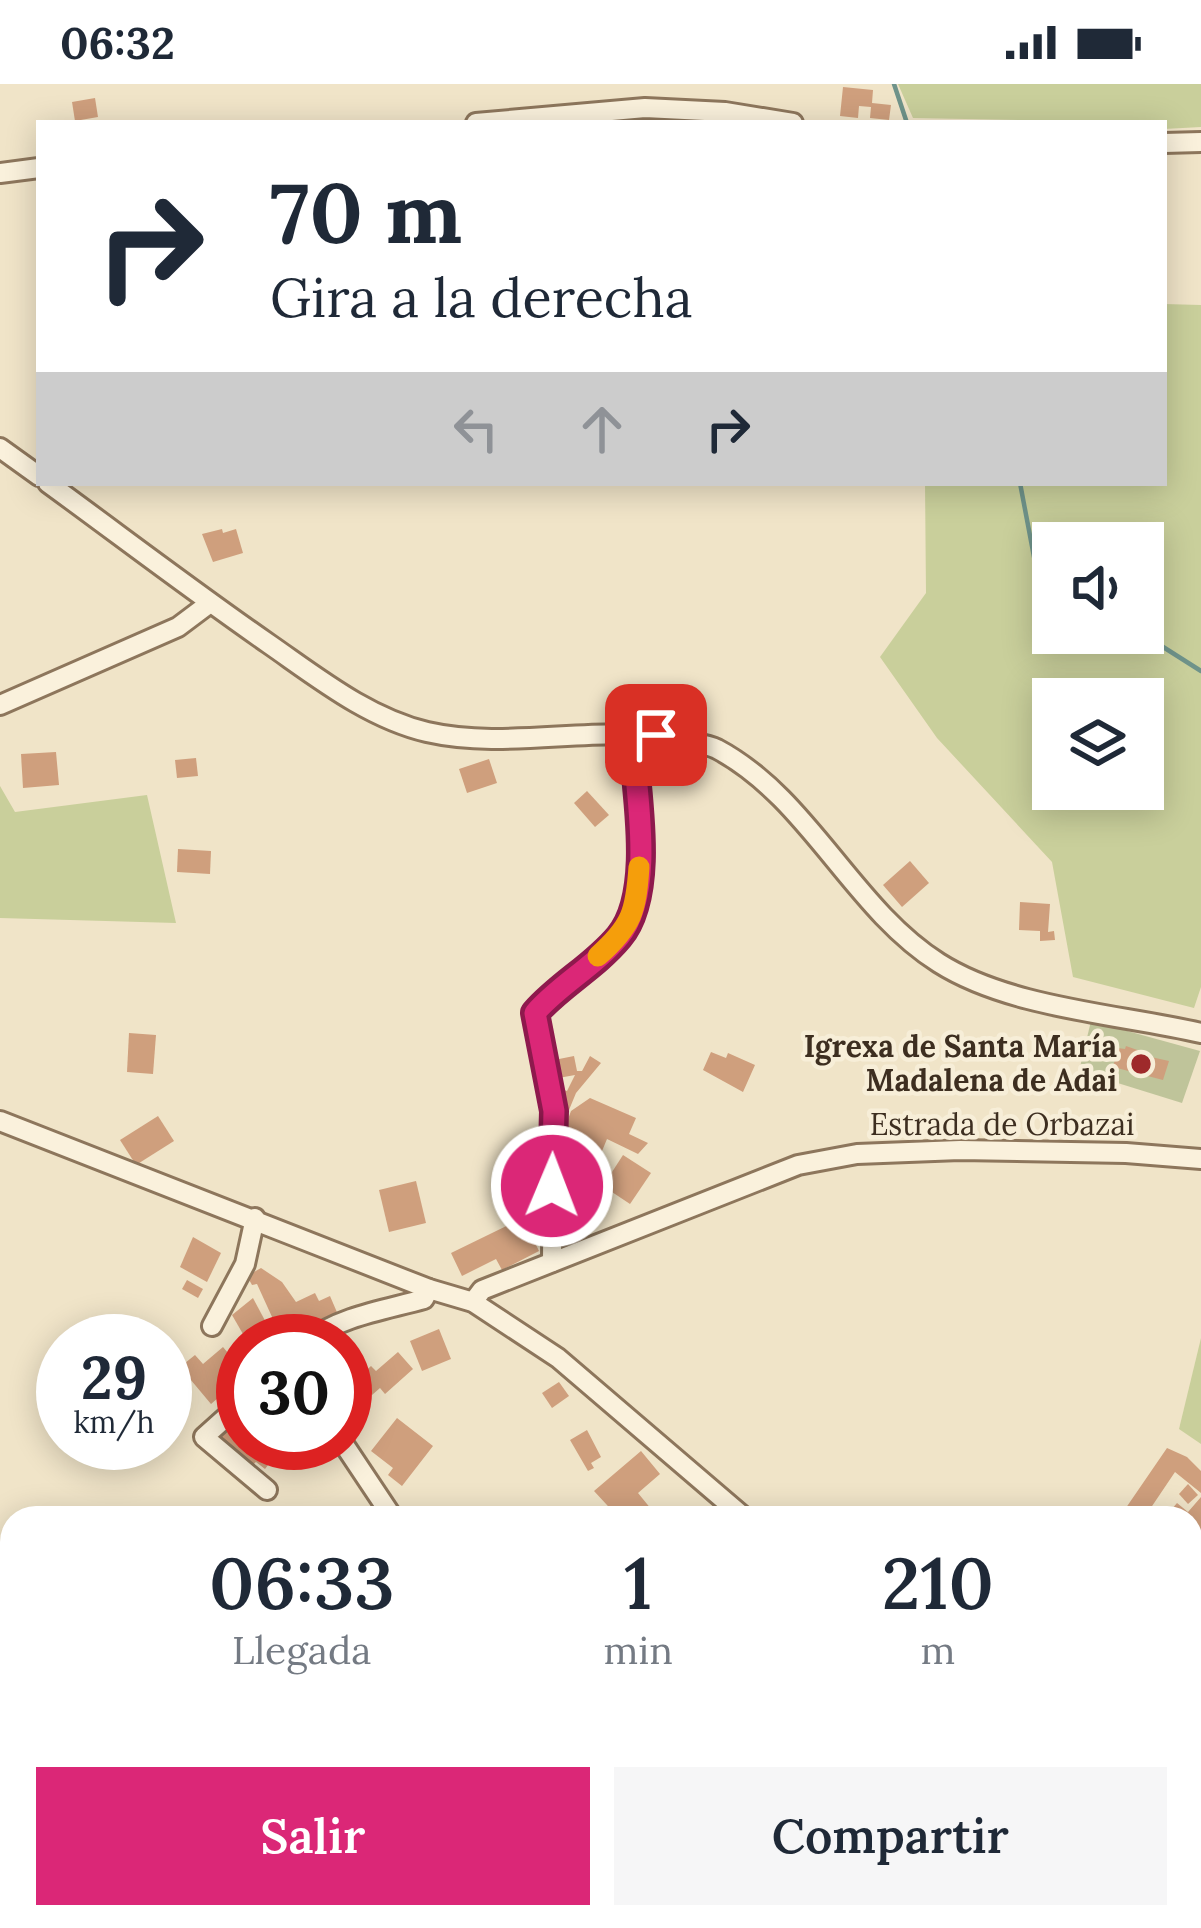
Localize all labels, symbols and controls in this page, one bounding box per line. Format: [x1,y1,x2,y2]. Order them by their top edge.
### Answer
text: 06:32 [60,14,175,71]
text: 70 m [270,158,462,266]
icon: right [72,168,228,324]
text: Gira a la derecha [270,263,693,332]
icon: left [443,396,509,462]
icon: ahead [569,396,635,462]
icon: right [695,396,761,462]
map controls [1032,522,1164,810]
button: sound [1032,522,1164,654]
button: layers [1032,678,1164,810]
pin [605,684,707,786]
icon: arrive [623,702,689,768]
place label: Igrexa de Santa María Madalena de Adai [804,1027,1117,1099]
marker: Igrexa de Santa María Madalena de Adai [1128,1051,1154,1077]
street label: Estrada de Orbazai [870,1105,1134,1143]
position arrow [489,1123,615,1249]
speed limit sign: 30 [216,1314,372,1470]
text: 29 [81,1339,147,1415]
text: km/h [73,1403,155,1441]
text: 06:33 [209,1537,394,1629]
text: 1 [624,1537,652,1629]
text: 210 [882,1537,994,1629]
text: Llegada [232,1625,371,1675]
text: min [603,1625,673,1675]
text: m [920,1625,955,1675]
button: Salir [36,1767,590,1905]
button: Compartir [614,1767,1167,1905]

